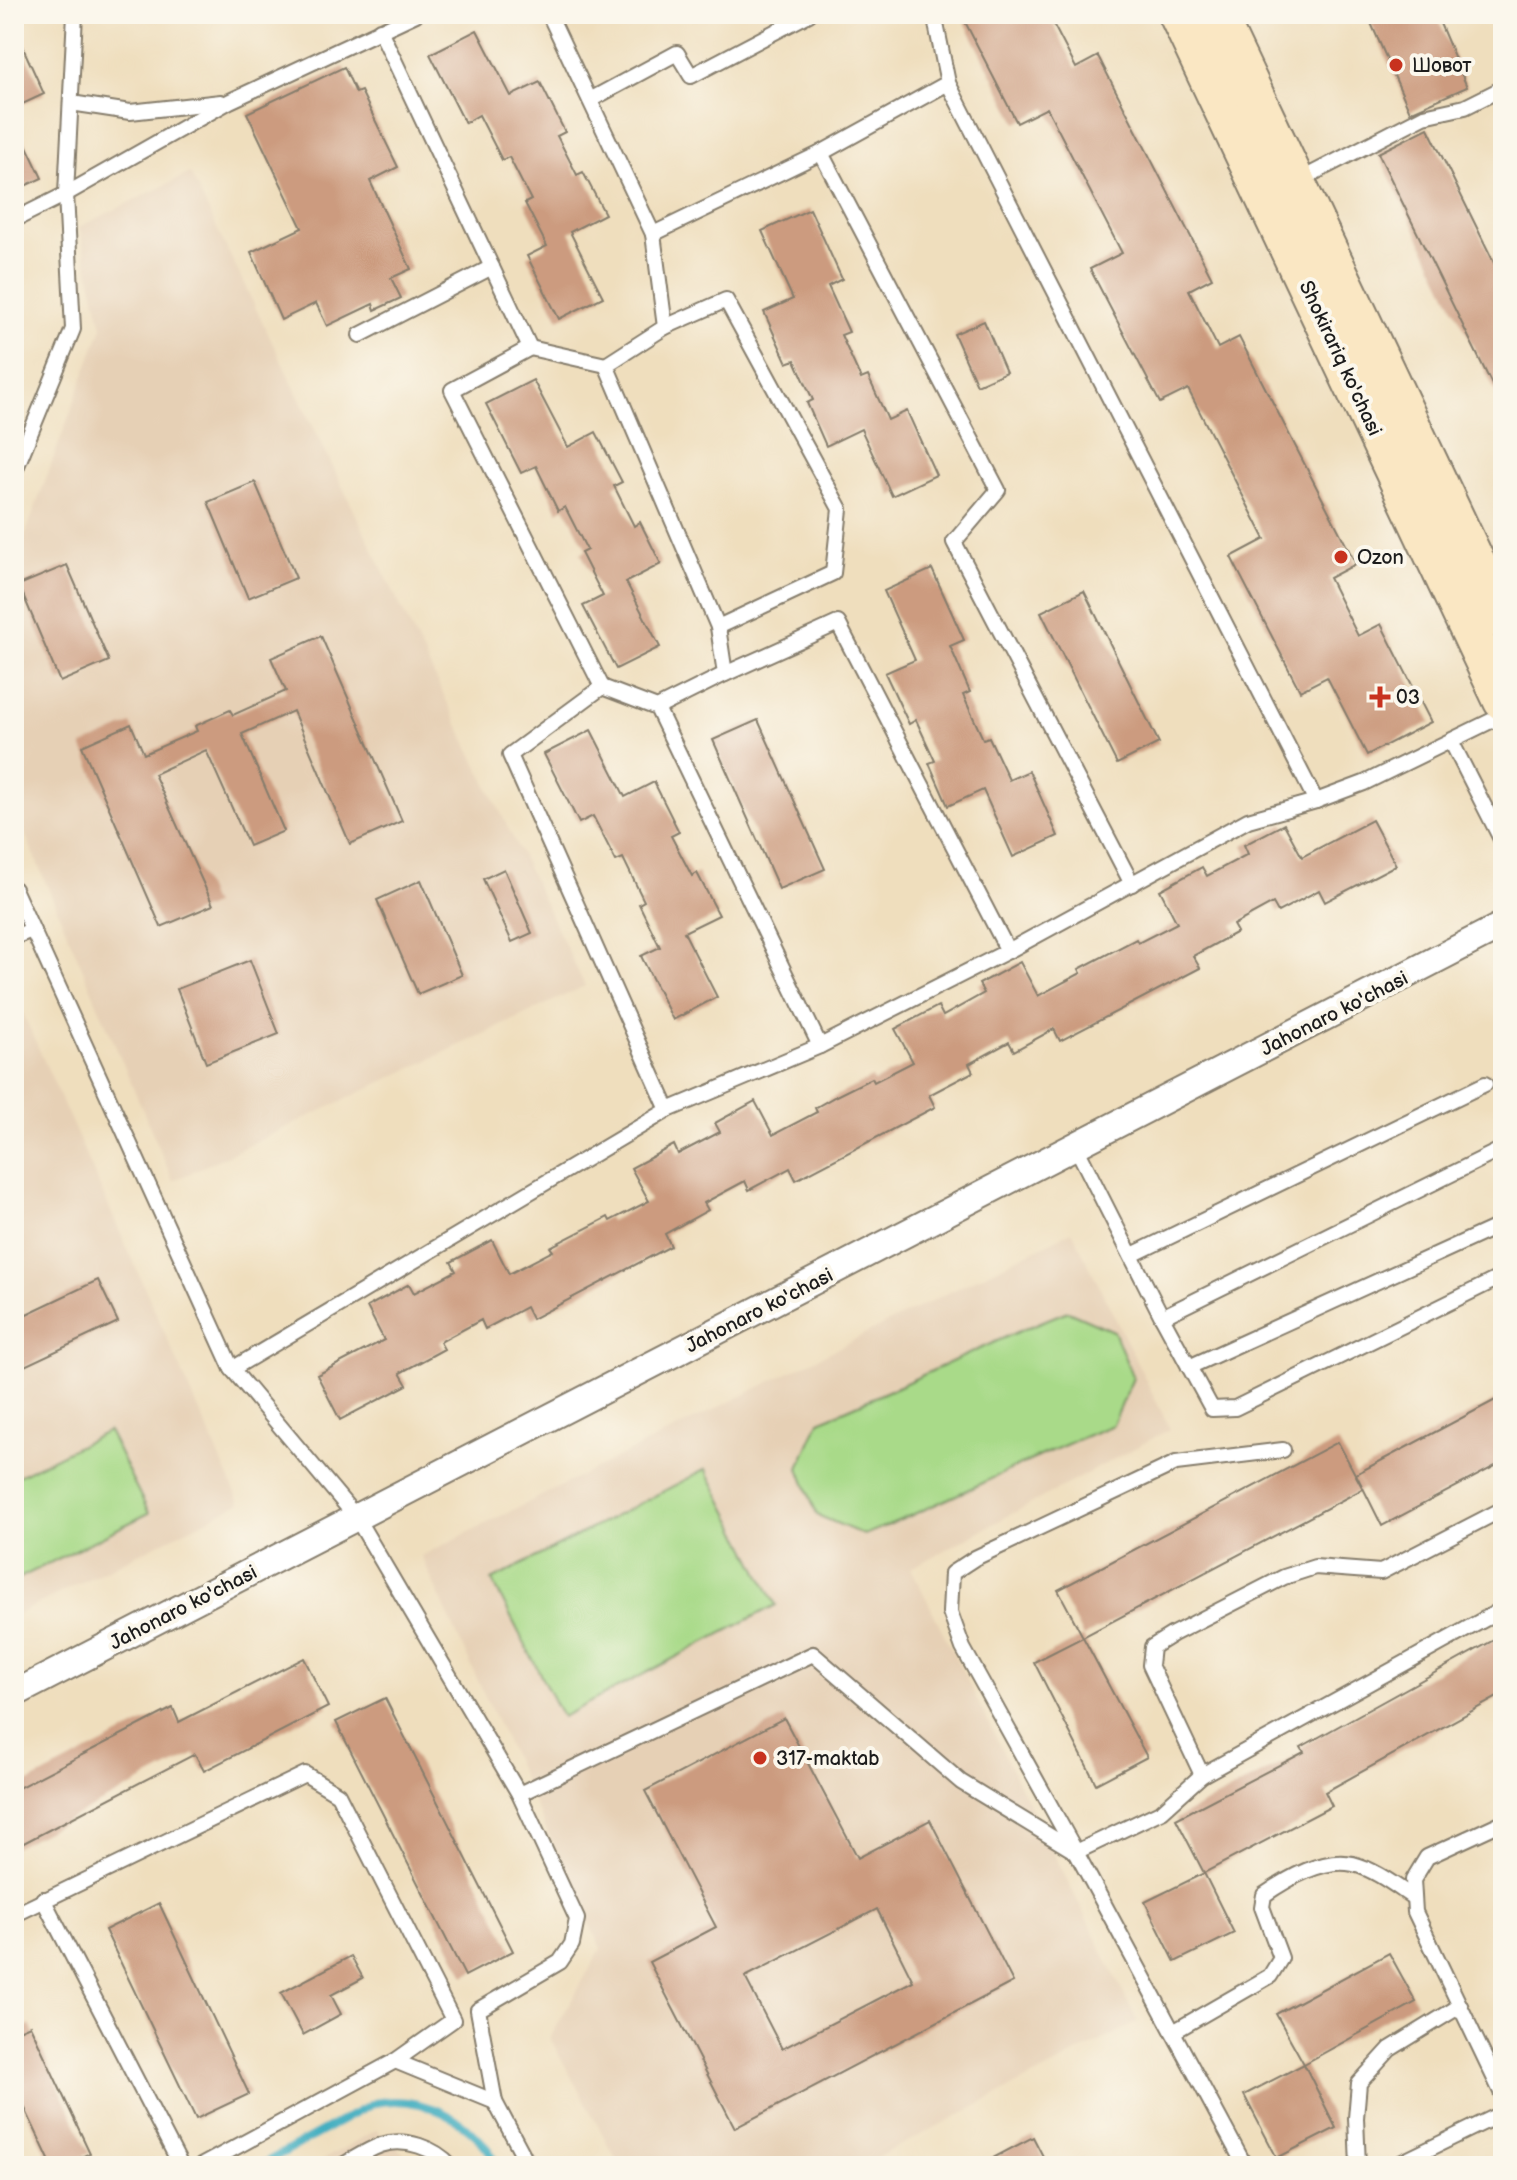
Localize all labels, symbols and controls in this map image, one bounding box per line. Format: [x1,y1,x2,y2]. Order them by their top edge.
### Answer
place label: Шовот [1412,54,1472,78]
marker: Шовот [1387,56,1405,74]
street label: Shokirariq ko'chasi [1294,277,1387,440]
place label: Ozon [1357,546,1404,570]
marker: Ozon [1332,548,1350,566]
place label: 03 [1396,686,1420,710]
marker: 03 [1371,688,1389,706]
street label: Jahonaro ko'chasi [1257,966,1412,1061]
street label: Jahonaro ko'chasi [682,1263,837,1358]
street label: Jahonaro ko'chasi [106,1560,261,1655]
place label: 317-maktab [776,1747,880,1771]
marker: 317-maktab [751,1749,769,1767]

